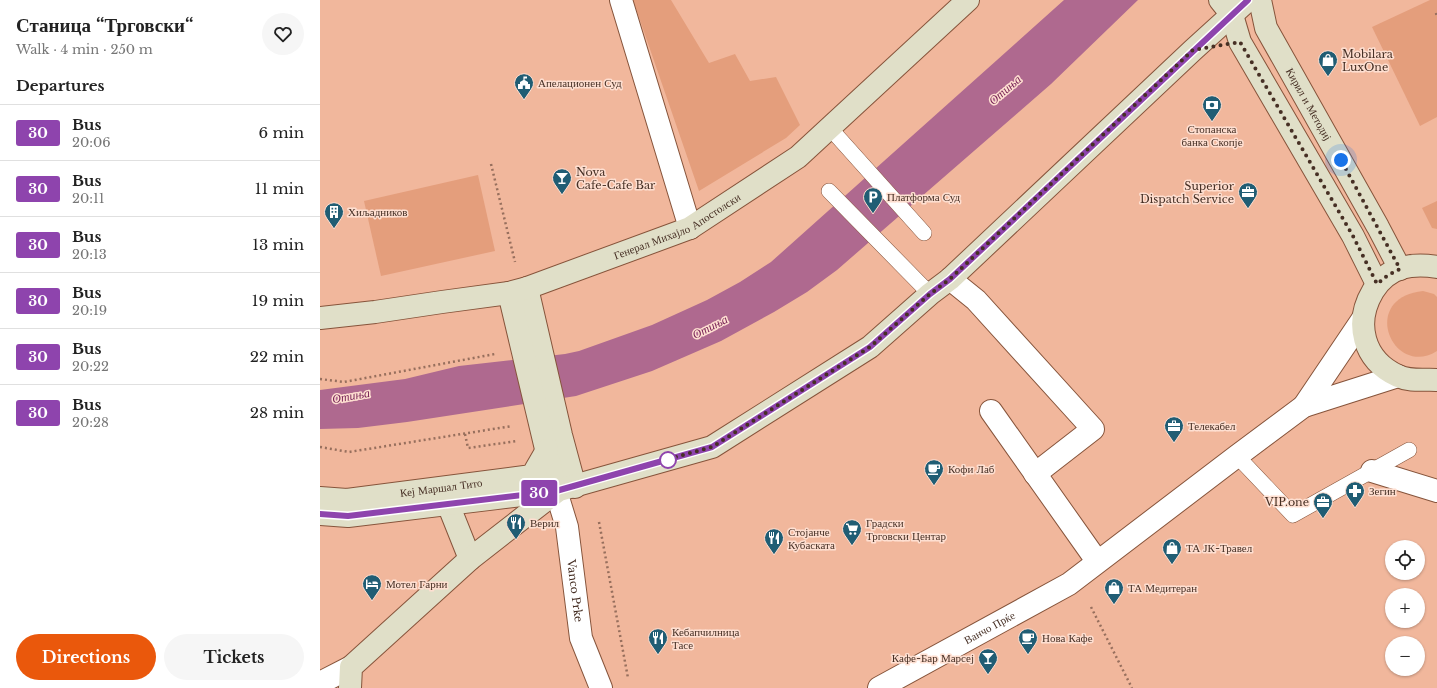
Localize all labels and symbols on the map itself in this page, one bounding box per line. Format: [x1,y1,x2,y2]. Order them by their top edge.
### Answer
place label: Mobilara LuxOne [1342,47,1394,74]
shop icon: Mobilara LuxOne [1317,49,1339,77]
street label: Кирил и Методиј [1283,65,1335,143]
public building icon: Апелационен Суд [513,72,535,100]
water label: Отиња [985,72,1024,108]
place label: Апелационен Суд [538,76,622,90]
bank icon: Стопанска банка Скопје [1201,94,1223,122]
place label: Стопанска банка Скопје [1181,122,1243,149]
your location [1331,150,1351,170]
place label: Nova Cafe-Cafe Bar [576,165,656,192]
bar icon: Nova Cafe-Cafe Bar [551,167,573,195]
place label: Superior Dispatch Service [1140,179,1235,206]
office icon: Superior Dispatch Service [1237,181,1259,209]
parking icon: Платформа Суд [862,186,884,214]
street label: Генерал Михајло Апостолски [612,190,743,263]
place label: Платформа Суд [887,190,961,204]
building icon: Хиљадников [323,201,345,229]
place label: Хиљадников [348,205,408,219]
water label: Отиња [689,311,730,342]
water label: Отиња [331,385,371,406]
office icon: Телекабел [1163,415,1185,443]
place label: Телекабел [1188,419,1236,433]
unlabelled marker [659,451,677,469]
cafe icon: Кофи Лаб [923,458,945,486]
place label: Кофи Лаб [948,462,995,476]
street label: Кеј Маршал Тито [399,475,484,500]
line badge: 30 [521,480,557,506]
pharmacy icon: Зегин [1344,480,1366,508]
place label: Зегин [1369,484,1396,498]
office icon: VIP.one [1312,491,1334,519]
place label: VIP.one [1264,495,1309,509]
restaurant icon: Верил [505,512,527,540]
place label: Верил [530,516,560,530]
place label: Градски Трговски Центар [866,516,946,543]
supermarket icon: Градски Трговски Центар [841,518,863,546]
place label: Стојанче Кубаската [788,525,835,552]
restaurant icon: Стојанче Кубаската [763,527,785,555]
shop icon: ТА ЈК-Травел [1161,537,1183,565]
place label: ТА ЈК-Травел [1186,541,1253,555]
street label: Vanco Prke [564,558,586,623]
hotel icon: Мотел Гарни [361,573,383,601]
place label: Мотел Гарни [386,577,448,591]
shop icon: ТА Медитеран [1103,577,1125,605]
place label: ТА Медитеран [1128,581,1197,595]
street label: Ванчо Прќе [962,608,1018,647]
place label: Кебапчилница Тасе [672,625,740,652]
restaurant icon: Кебапчилница Тасе [647,627,669,655]
cafe icon: Нова Кафе [1017,627,1039,655]
place label: Нова Кафе [1042,631,1093,645]
bar icon: Кафе-Бар Марсеј [977,647,999,675]
place label: Кафе-Бар Марсеј [892,651,974,665]

